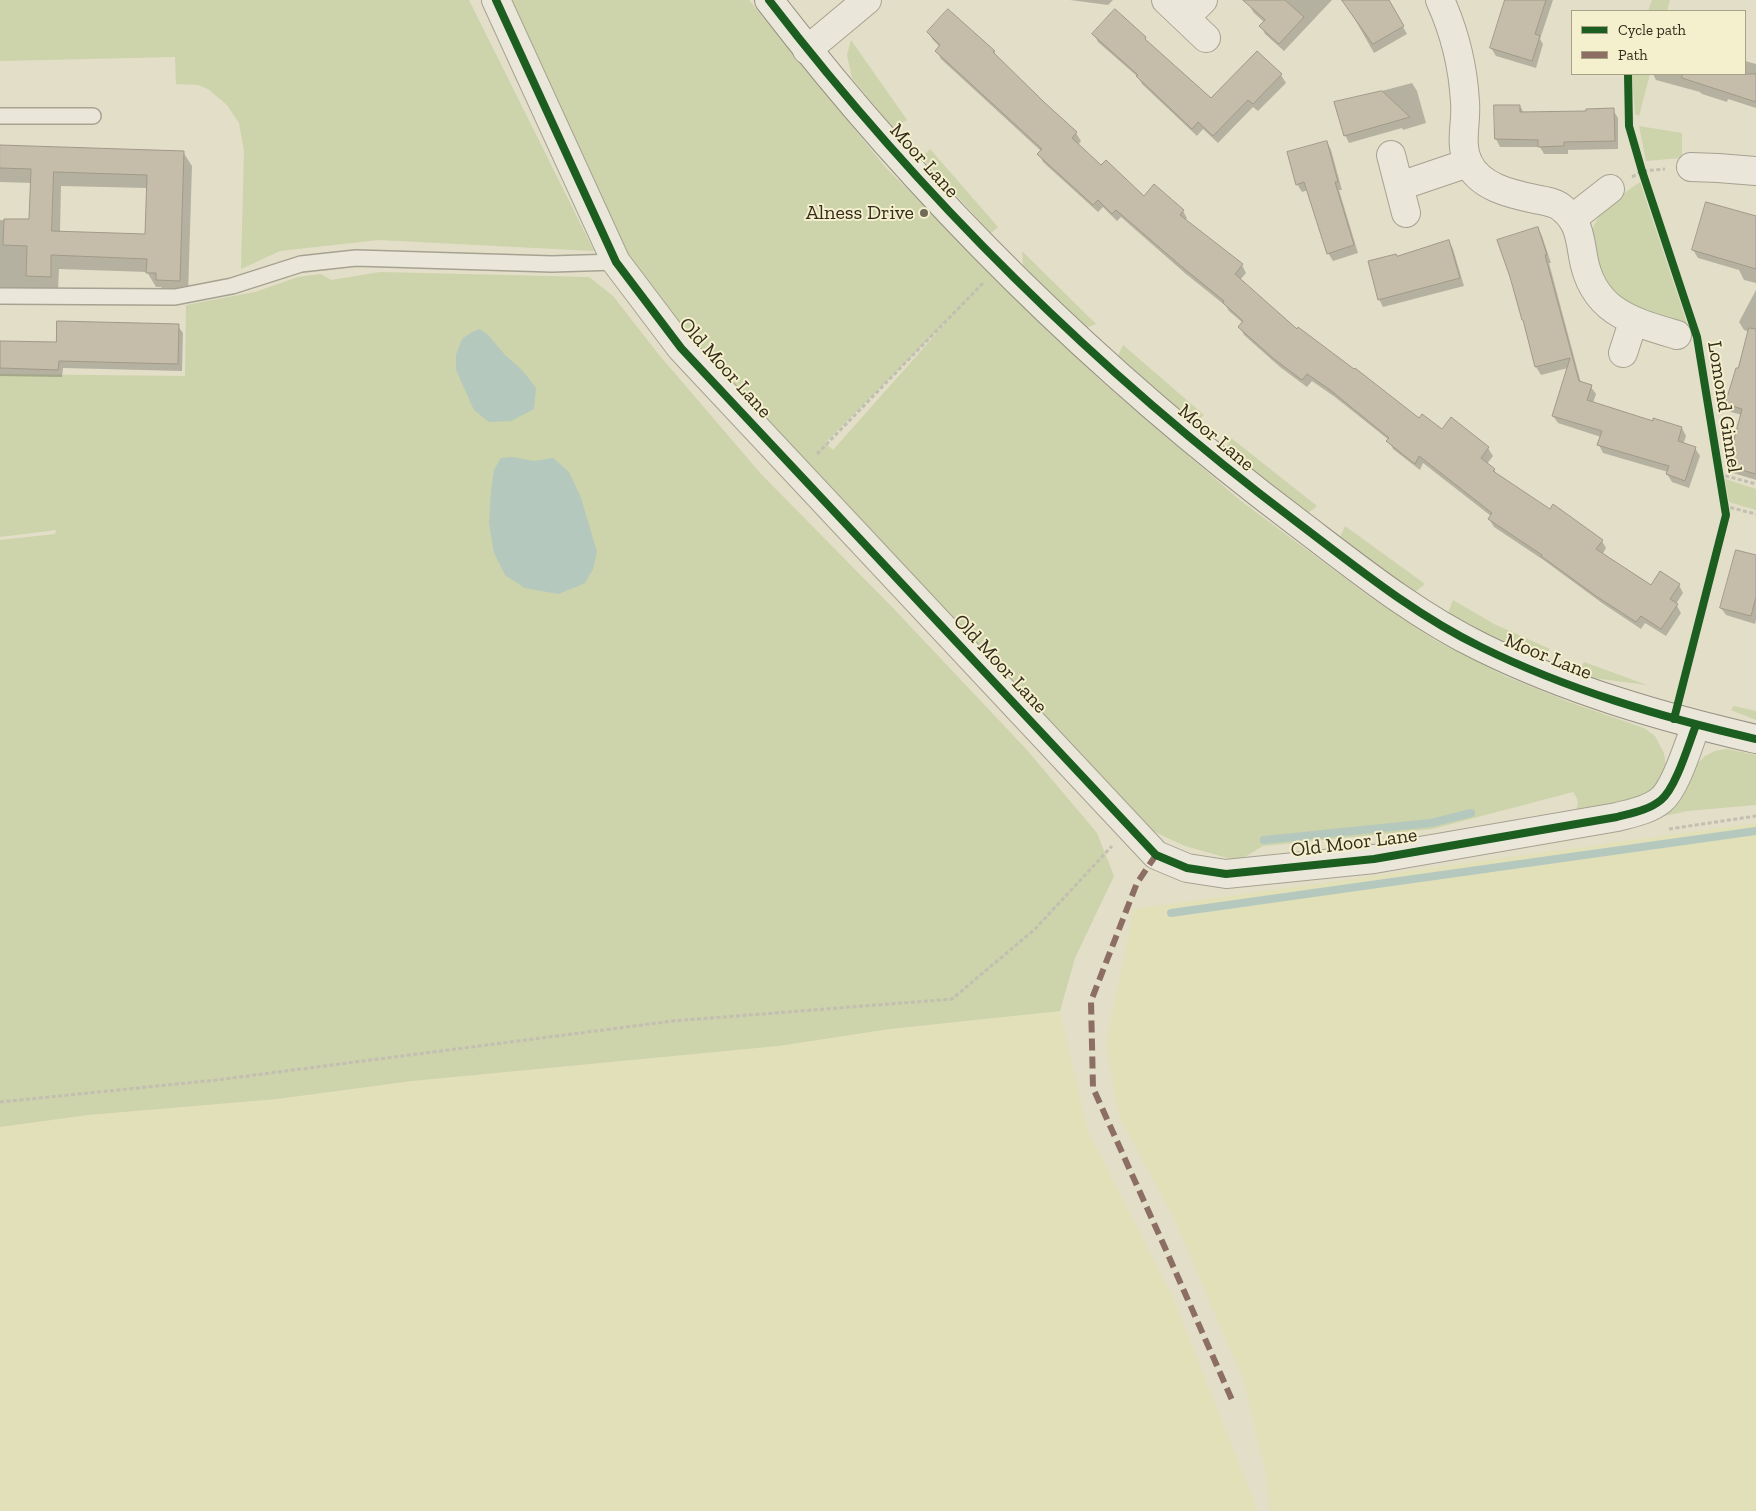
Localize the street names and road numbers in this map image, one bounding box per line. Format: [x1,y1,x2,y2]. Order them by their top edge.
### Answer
street label: Moor Lane [884,119,964,203]
street label: Old Moor Lane [674,313,776,423]
street label: Lomond Ginnel [1702,340,1746,474]
street label: Moor Lane [1173,399,1259,477]
street label: Old Moor Lane [948,609,1052,719]
street label: Moor Lane [1501,629,1595,685]
street label: Old Moor Lane [1289,823,1419,863]

